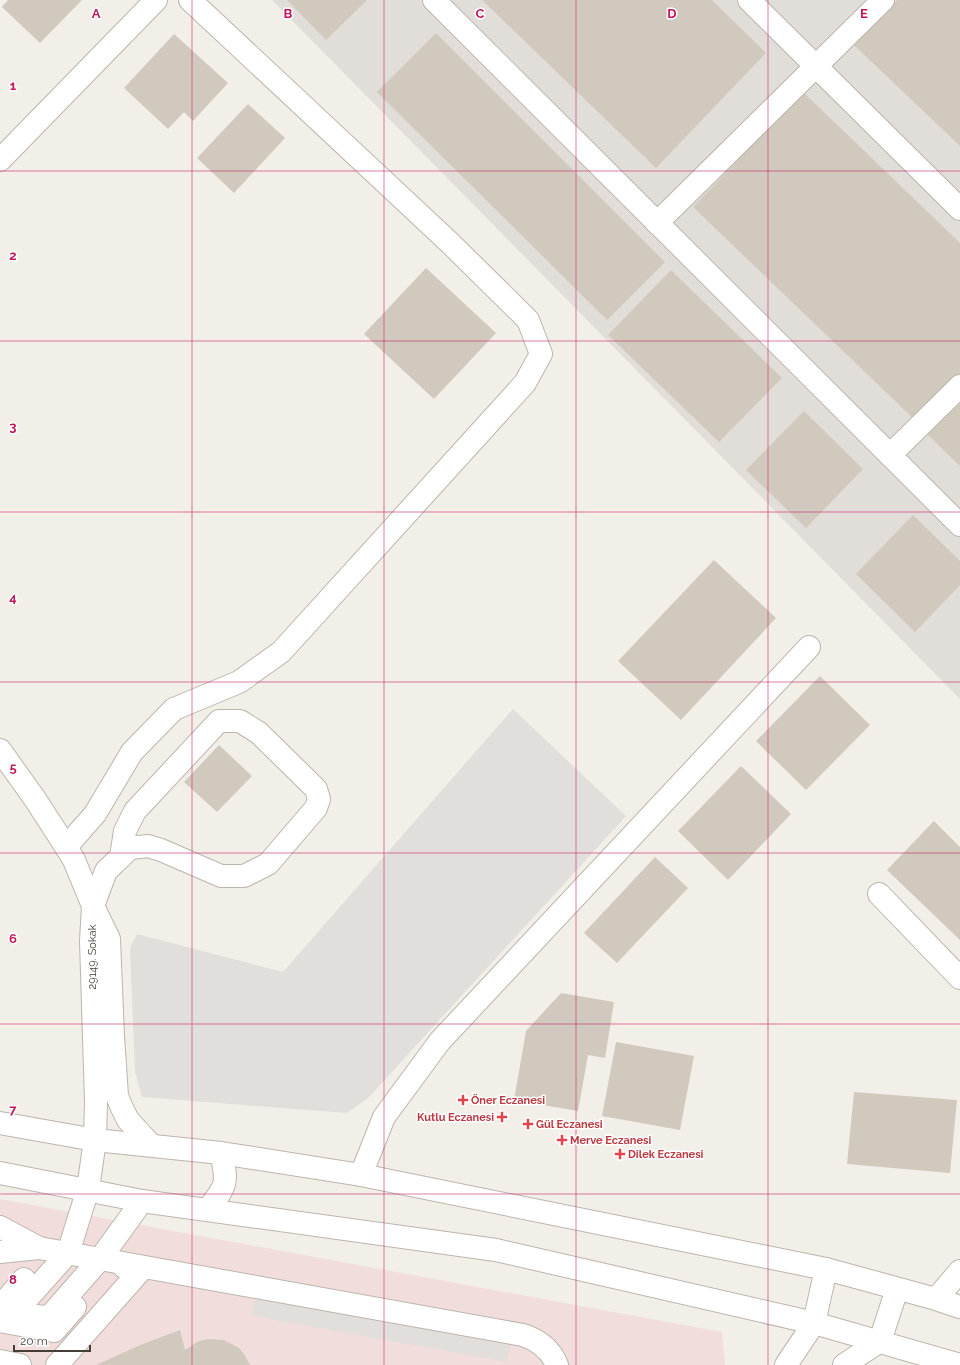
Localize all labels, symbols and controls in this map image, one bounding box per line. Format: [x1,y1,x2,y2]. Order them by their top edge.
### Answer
text: A [92,6,101,21]
text: B [284,6,293,21]
text: C [476,6,485,21]
text: D [667,6,677,21]
text: E [860,6,868,21]
text: 1 [10,78,17,93]
text: 2 [9,248,17,263]
text: 3 [9,419,17,434]
text: 4 [9,590,17,605]
text: 5 [9,760,17,775]
street label: 29149. Sokak [86,924,99,990]
text: 6 [9,931,17,946]
place label: Öner Eczanesi [471,1093,545,1107]
marker: Öner Eczanesi [458,1095,468,1105]
text: 7 [9,1102,17,1117]
place label: Kutlu Eczanesi [417,1111,494,1124]
marker: Kutlu Eczanesi [497,1112,507,1122]
place label: Gül Eczanesi [536,1118,603,1131]
marker: Gül Eczanesi [523,1119,533,1129]
place label: Merve Eczanesi [570,1134,651,1147]
marker: Merve Eczanesi [557,1135,567,1145]
place label: Dilek Eczanesi [628,1148,704,1161]
marker: Dilek Eczanesi [615,1149,625,1159]
text: 8 [9,1272,17,1287]
scale bar [14,1327,90,1353]
text: 20 m [20,1334,48,1348]

